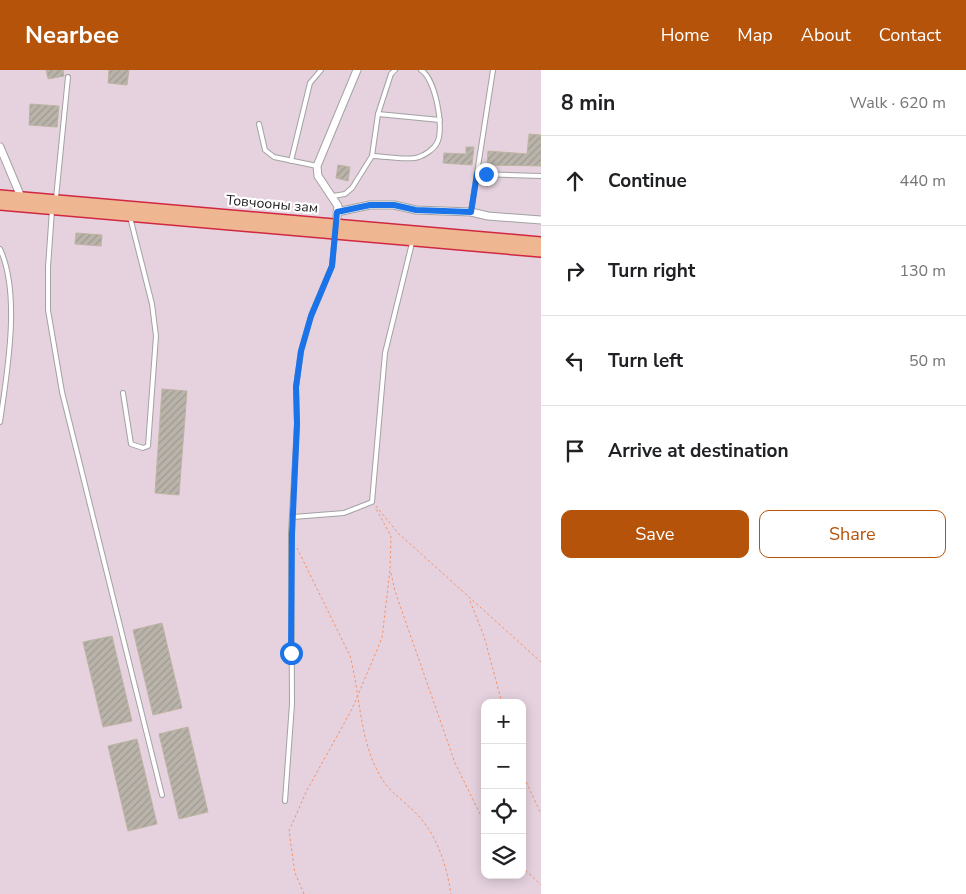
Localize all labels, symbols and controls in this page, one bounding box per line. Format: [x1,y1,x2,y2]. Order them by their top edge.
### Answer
text: Nearbee [25,19,119,51]
text: Home [661,23,709,47]
text: Map [737,23,773,47]
text: About [801,23,851,47]
text: Contact [879,23,941,47]
text: 8 min [561,89,615,117]
text: Walk · 620 m [850,92,946,114]
route end [475,163,498,186]
icon: ahead [561,167,589,195]
text: Continue [608,168,687,194]
text: 440 m [899,170,946,192]
street label: Товчооны зам [225,191,319,217]
icon: right [561,257,589,285]
text: Turn right [608,258,695,284]
text: 130 m [899,260,946,282]
icon: left [561,347,589,375]
text: Turn left [608,348,683,374]
text: 50 m [909,350,946,372]
icon: arrive [561,437,589,465]
text: Arrive at destination [608,438,789,464]
button: Save [561,510,749,558]
button: Share [759,510,946,558]
route start [280,642,303,665]
map controls [481,699,526,879]
button: + [481,699,526,744]
button: − [481,744,526,789]
button: locate [481,789,526,834]
button: layers [481,834,526,879]

